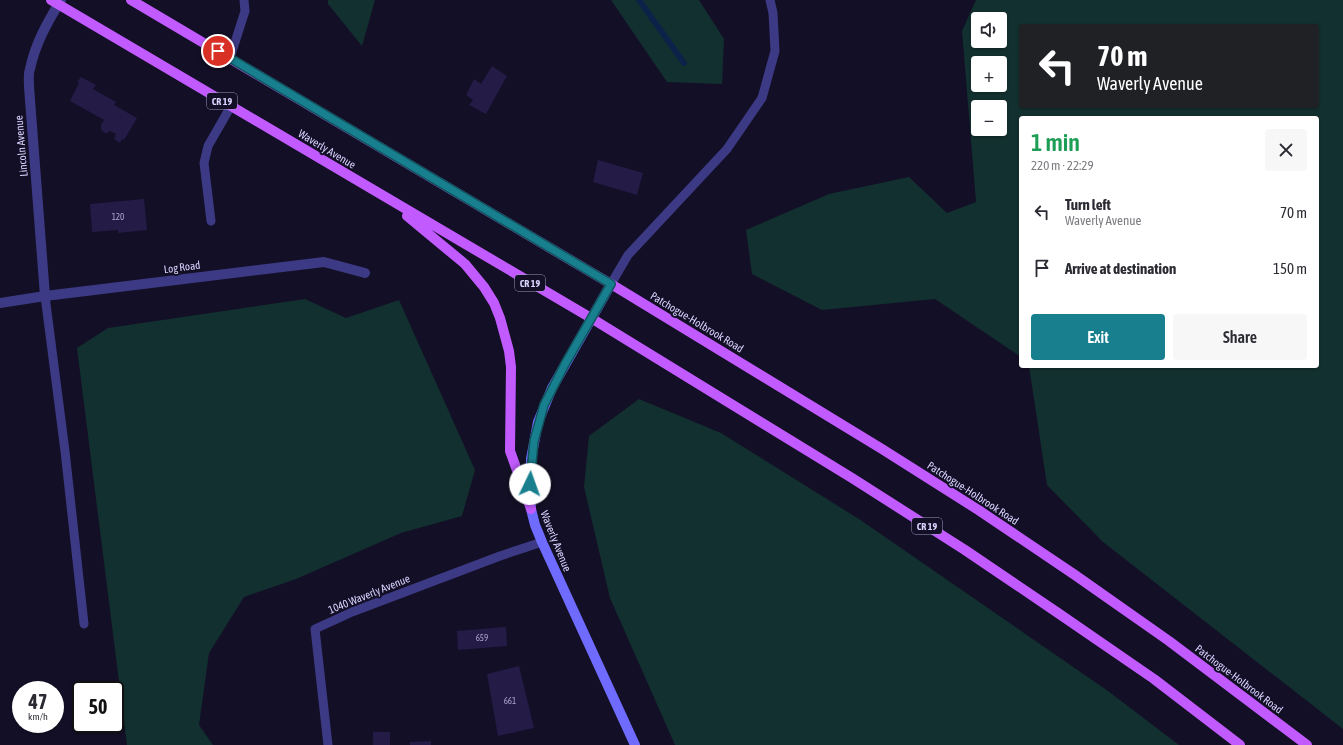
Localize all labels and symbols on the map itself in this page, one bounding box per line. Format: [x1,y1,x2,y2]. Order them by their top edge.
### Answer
pin [201,34,235,68]
road number: CR 19 [207,93,237,109]
street label: Lincoln Avenue [12,115,30,177]
street label: Waverly Avenue [296,127,358,171]
house number: 120 [112,212,124,222]
street label: Log Road [163,259,201,275]
road number: CR 19 [515,275,545,291]
street label: Patchogue-Holbrook Road [648,289,746,355]
street label: Patchogue-Holbrook Road [925,459,1021,527]
position arrow [509,463,551,505]
street label: Waverly Avenue [538,509,574,573]
road number: CR 19 [912,518,942,534]
street label: 1040 Waverly Avenue [326,572,412,616]
house number: 659 [476,633,488,643]
street label: Patchogue-Holbrook Road [1193,642,1285,716]
speed limit sign: 50 [72,681,124,733]
house number: 661 [504,696,516,706]

